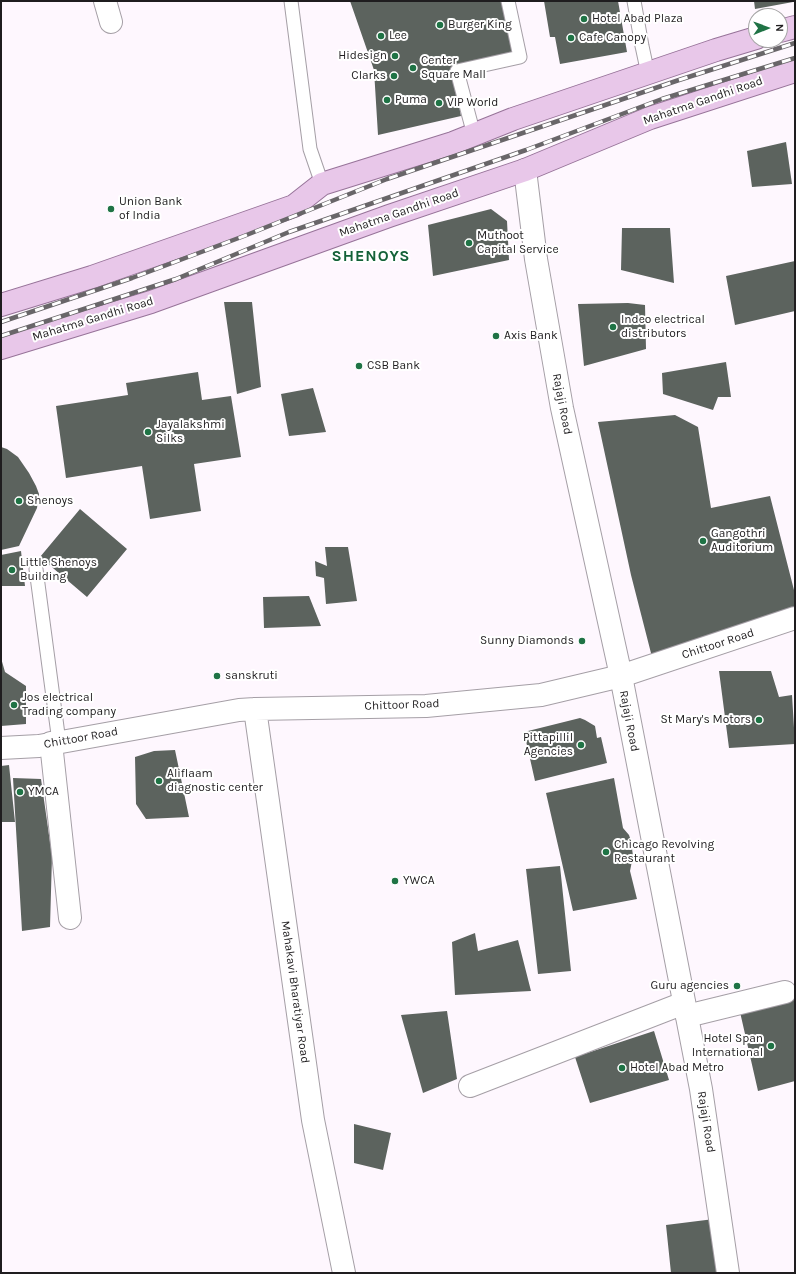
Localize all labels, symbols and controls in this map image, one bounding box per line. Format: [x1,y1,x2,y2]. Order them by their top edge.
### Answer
north arrow [748,8,788,48]
place label: Hotel Abad Plaza [592,12,683,26]
marker: Hotel Abad Plaza [579,14,589,24]
place label: Burger King [448,18,512,32]
marker: Burger King [435,20,445,30]
text: N [773,24,786,32]
place label: Lee [389,29,407,43]
marker: Lee [376,31,386,41]
place label: Cafe Canopy [579,31,646,45]
marker: Cafe Canopy [566,33,576,43]
place label: Hidesign [338,49,387,63]
marker: Hidesign [390,51,400,61]
place label: Center Square Mall [421,54,486,82]
marker: Center Square Mall [408,63,418,73]
place label: Clarks [351,69,386,83]
marker: Clarks [389,71,399,81]
street label: Mahatma Gandhi Road [641,74,765,128]
place label: Puma [395,93,427,107]
marker: Puma [382,95,392,105]
place label: VIP World [447,96,498,110]
marker: VIP World [434,98,444,108]
street label: Mahatma Gandhi Road [337,186,461,240]
place label: Union Bank of India [119,195,182,223]
marker: Union Bank of India [106,204,116,214]
place label: Muthoot Capital Service [477,229,559,257]
marker: Muthoot Capital Service [464,238,474,248]
district label: SHENOYS [331,246,411,266]
street label: Mahatma Gandhi Road [31,294,155,344]
place label: Indeo electrical distributors [621,313,705,341]
marker: Indeo electrical distributors [608,322,618,332]
place label: Axis Bank [504,329,558,343]
marker: Axis Bank [491,331,501,341]
place label: CSB Bank [367,359,420,373]
marker: CSB Bank [354,361,364,371]
street label: Rajaji Road [549,372,575,436]
place label: Jayalakshmi Silks [156,418,225,446]
marker: Jayalakshmi Silks [143,427,153,437]
place label: Shenoys [27,494,73,508]
marker: Shenoys [14,496,24,506]
place label: Gangothri Auditorium [711,527,773,555]
marker: Gangothri Auditorium [698,536,708,546]
place label: Little Shenoys Building [20,556,97,584]
marker: Little Shenoys Building [7,565,17,575]
street label: Chittoor Road [680,626,756,662]
place label: Sunny Diamonds [480,634,574,648]
marker: Sunny Diamonds [577,636,587,646]
place label: sanskruti [225,669,278,683]
marker: sanskruti [212,671,222,681]
street label: Rajaji Road [616,689,642,753]
place label: Jos electrical Trading company [22,691,116,719]
street label: Chittoor Road [364,696,440,714]
marker: Jos electrical Trading company [9,700,19,710]
place label: St Mary's Motors [660,713,751,727]
marker: St Mary's Motors [754,715,764,725]
street label: Chittoor Road [43,724,119,752]
place label: Pittapillil Agencies [523,731,573,759]
marker: Pittapillil Agencies [576,740,586,750]
place label: Aliflaam diagnostic center [167,767,263,795]
marker: Aliflaam diagnostic center [154,776,164,786]
place label: YMCA [28,785,59,799]
marker: YMCA [15,787,25,797]
place label: Chicago Revolving Restaurant [614,838,714,866]
marker: Chicago Revolving Restaurant [601,847,611,857]
place label: YWCA [403,874,435,888]
marker: YWCA [390,876,400,886]
street label: Mahakavi Bharatiyar Road [278,920,312,1064]
place label: Guru agencies [651,979,729,993]
marker: Guru agencies [732,981,742,991]
place label: Hotel Span International [692,1032,763,1060]
marker: Hotel Span International [766,1041,776,1051]
place label: Hotel Abad Metro [630,1061,724,1075]
marker: Hotel Abad Metro [617,1063,627,1073]
street label: Rajaji Road [694,1090,718,1154]

